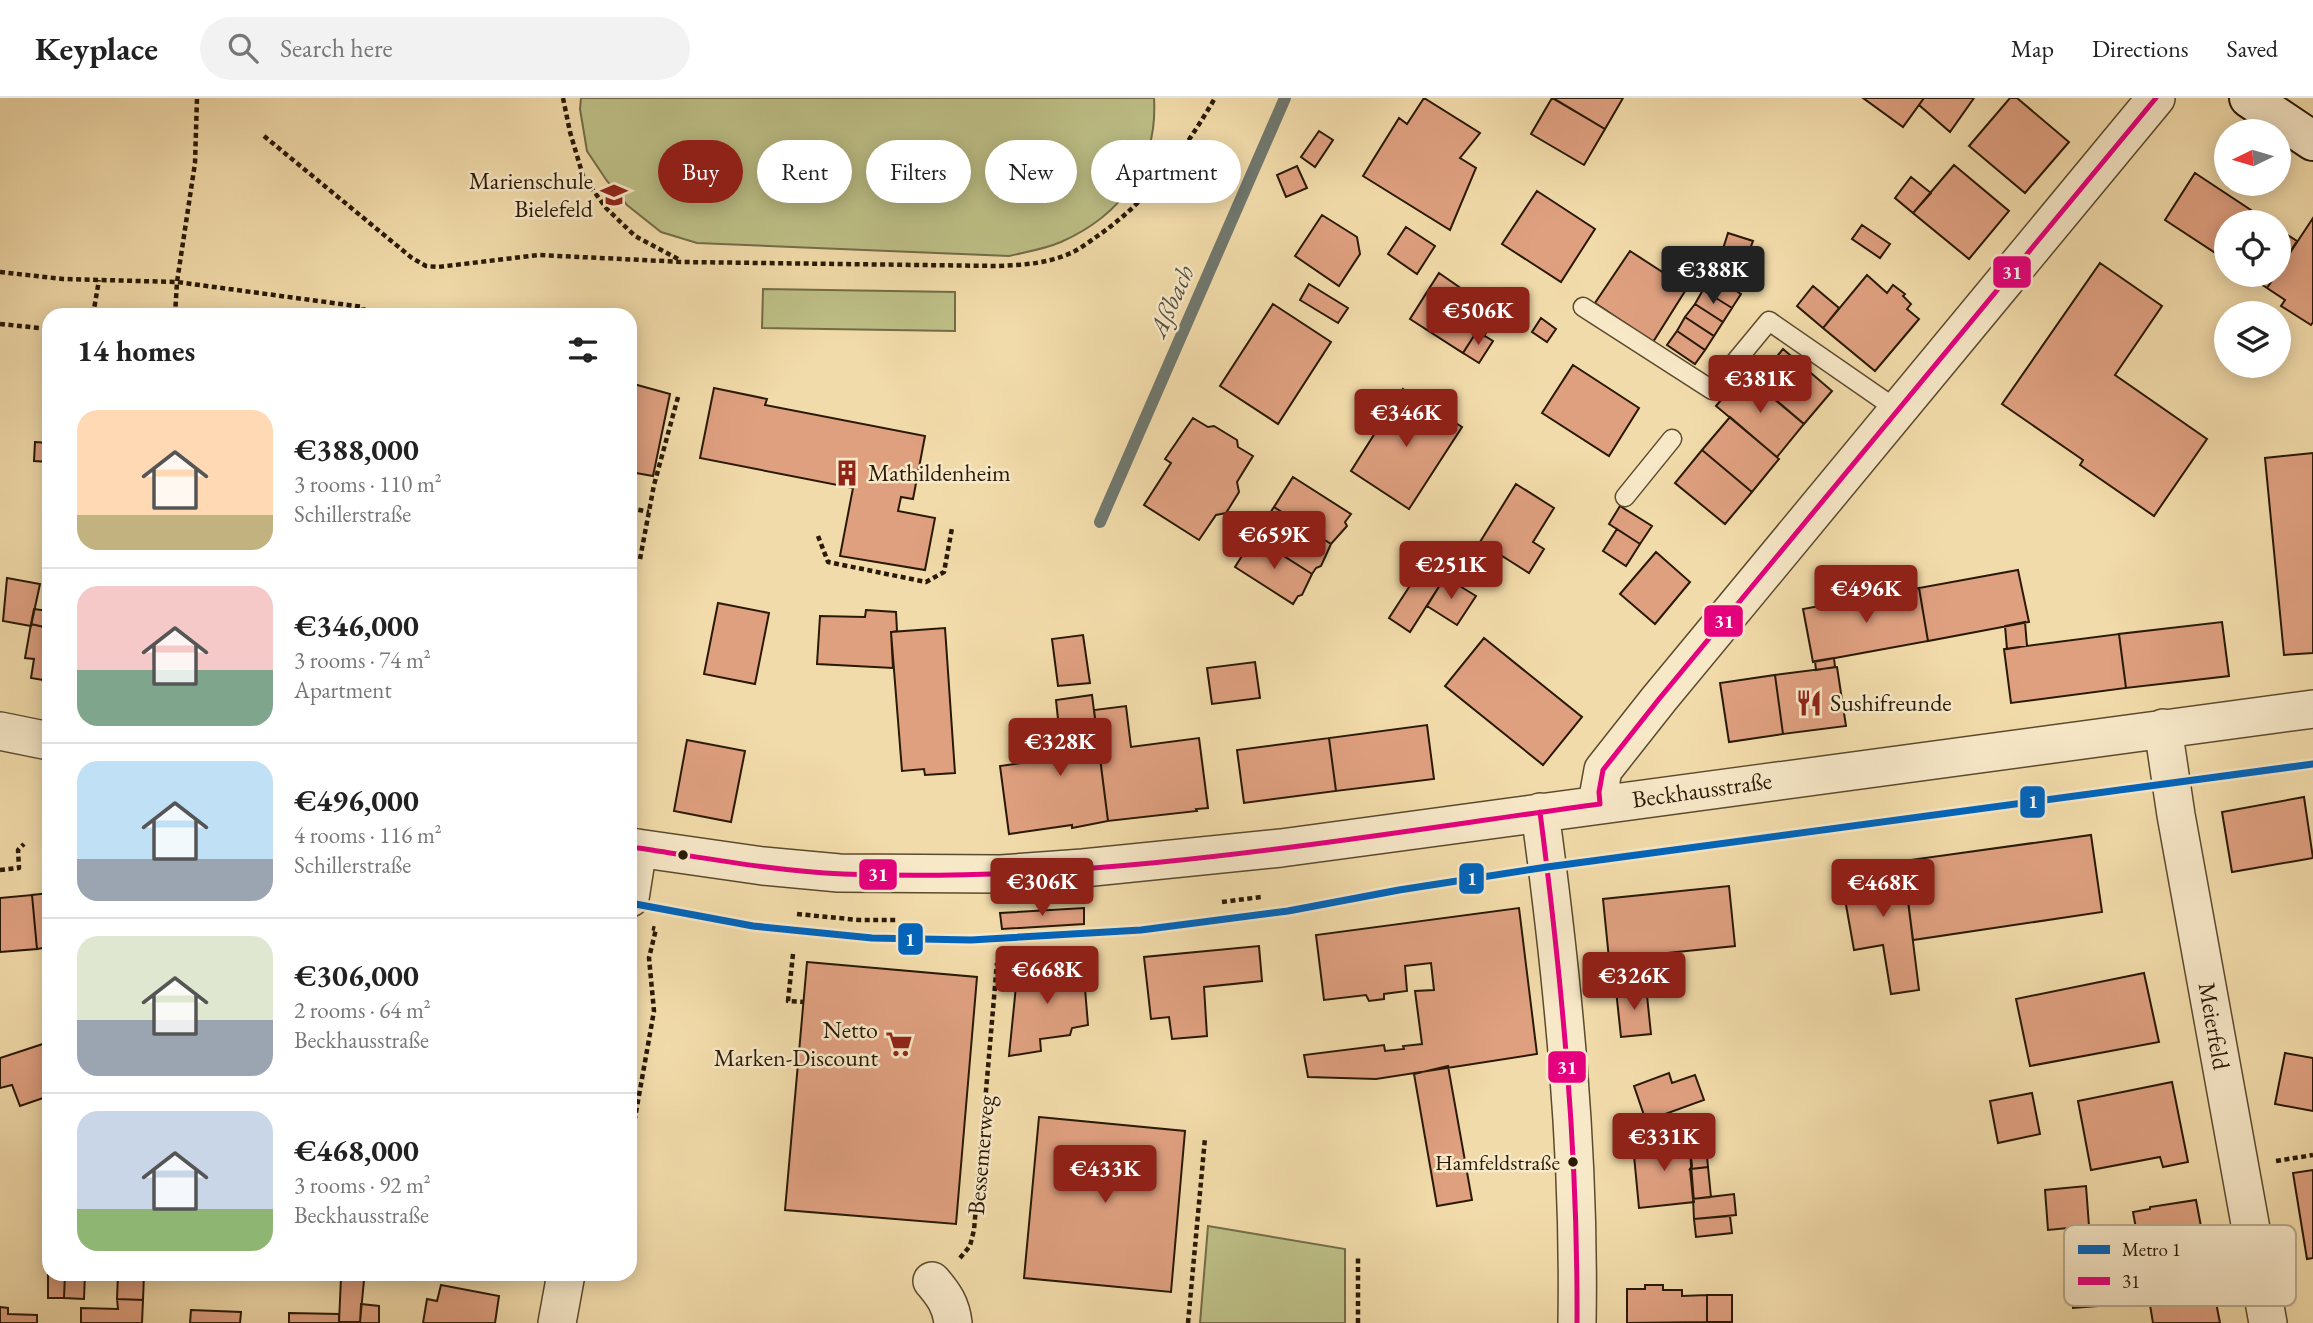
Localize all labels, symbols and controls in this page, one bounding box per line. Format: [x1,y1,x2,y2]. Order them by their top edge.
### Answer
search box [200,17,690,80]
text: Keyplace [35,27,158,70]
icon: search [224,29,262,67]
text: Search here [280,31,393,65]
text: Map [2011,33,2054,64]
text: Directions [2092,33,2189,64]
text: Saved [2227,33,2278,64]
north arrow [2214,119,2291,196]
map controls [2214,119,2291,378]
chip: Buy [658,140,743,203]
chip: Rent [757,140,852,203]
chip: Filters [866,140,971,203]
chip: New [985,140,1077,203]
chip: Apartment [1091,140,1241,203]
place label: Marienschule Bielefeld [469,165,594,224]
school or university icon: Marienschule Bielefeld [599,180,629,210]
button: locate [2214,210,2291,287]
pin: €388K [1664,246,1762,306]
text: €388K [1677,254,1749,284]
line badge: 31 [1992,255,2032,289]
water label: Aßbach [1139,259,1202,344]
text: 31 [2002,260,2022,285]
pin: €506K [1429,288,1527,347]
text: €506K [1442,295,1514,325]
button: layers [2214,301,2291,378]
text: 14 homes [77,331,195,370]
icon: filters [564,331,602,369]
pin: €381K [1711,356,1809,415]
text: €381K [1724,363,1796,393]
pin: €346K [1357,390,1455,449]
text: €346K [1370,397,1442,427]
text: €388,000 [294,430,419,469]
icon: home [133,438,217,522]
place label: Mathildenheim [868,457,1011,488]
building icon: Mathildenheim [832,458,862,488]
text: 3 rooms · 110 m² [294,469,442,499]
text: Schillerstraße [294,499,411,529]
pin: €659K [1225,512,1323,571]
text: €659K [1238,519,1310,549]
pin: €251K [1402,542,1500,601]
text: €251K [1415,549,1487,579]
pin: €496K [1817,566,1915,625]
text: €496K [1830,573,1902,603]
line badge: 31 [1703,604,1744,638]
text: €346,000 [294,606,419,645]
text: 31 [1714,609,1734,634]
icon: home [133,614,217,698]
text: 3 rooms · 74 m² [294,645,431,675]
text: Apartment [294,675,392,705]
place label: Sushifreunde [1830,687,1952,718]
restaurant icon: Sushifreunde [1794,688,1824,718]
pin: €328K [1011,718,1109,778]
text: €328K [1024,726,1096,756]
street label: Beckhausstraße [1630,764,1774,815]
text: €496,000 [294,781,419,820]
line badge: 1 [2019,785,2046,819]
icon: home [133,789,217,873]
text: 1 [2028,789,2038,814]
text: 4 rooms · 116 m² [294,820,442,850]
unlabelled marker [676,848,690,862]
text: Schillerstraße [294,850,411,880]
line badge: 31 [858,858,898,891]
pin: €306K [993,858,1091,918]
pin: €468K [1834,860,1932,919]
text: 31 [868,862,888,887]
line badge: 1 [1458,862,1485,895]
text: €306K [1006,866,1078,896]
text: 1 [1467,866,1477,891]
text: €468K [1847,867,1919,897]
line badge: 1 [897,922,924,956]
text: 1 [905,927,915,952]
pin: €668K [998,946,1096,1006]
pin: €326K [1585,953,1683,1012]
text: €668K [1011,954,1083,984]
text: €306,000 [294,956,419,995]
text: €326K [1598,960,1670,990]
icon: home [133,964,217,1048]
street label: Meierfeld [2192,980,2238,1073]
text: 2 rooms · 64 m² [294,995,431,1025]
place label: Netto Marken-Discount [714,1014,878,1073]
text: Beckhausstraße [294,1025,429,1055]
supermarket icon: Netto Marken-Discount [884,1029,914,1059]
line badge: 31 [1547,1050,1587,1084]
text: 31 [1557,1055,1577,1080]
street label: Bessemerweg [960,1093,1001,1216]
pin: €331K [1615,1114,1713,1173]
text: €331K [1628,1121,1700,1151]
text: €468,000 [294,1131,419,1170]
icon: home [133,1139,217,1223]
pin: €433K [1056,1146,1154,1205]
place label: Hamfeldstraße [1435,1148,1560,1177]
text: €433K [1069,1153,1141,1183]
marker: Hamfeldstraße [1566,1155,1580,1169]
text: 3 rooms · 92 m² [294,1170,431,1200]
text: Beckhausstraße [294,1200,429,1230]
legend [2064,1225,2296,1306]
text: Metro 1 [2122,1237,2181,1262]
text: 31 [2122,1269,2140,1294]

